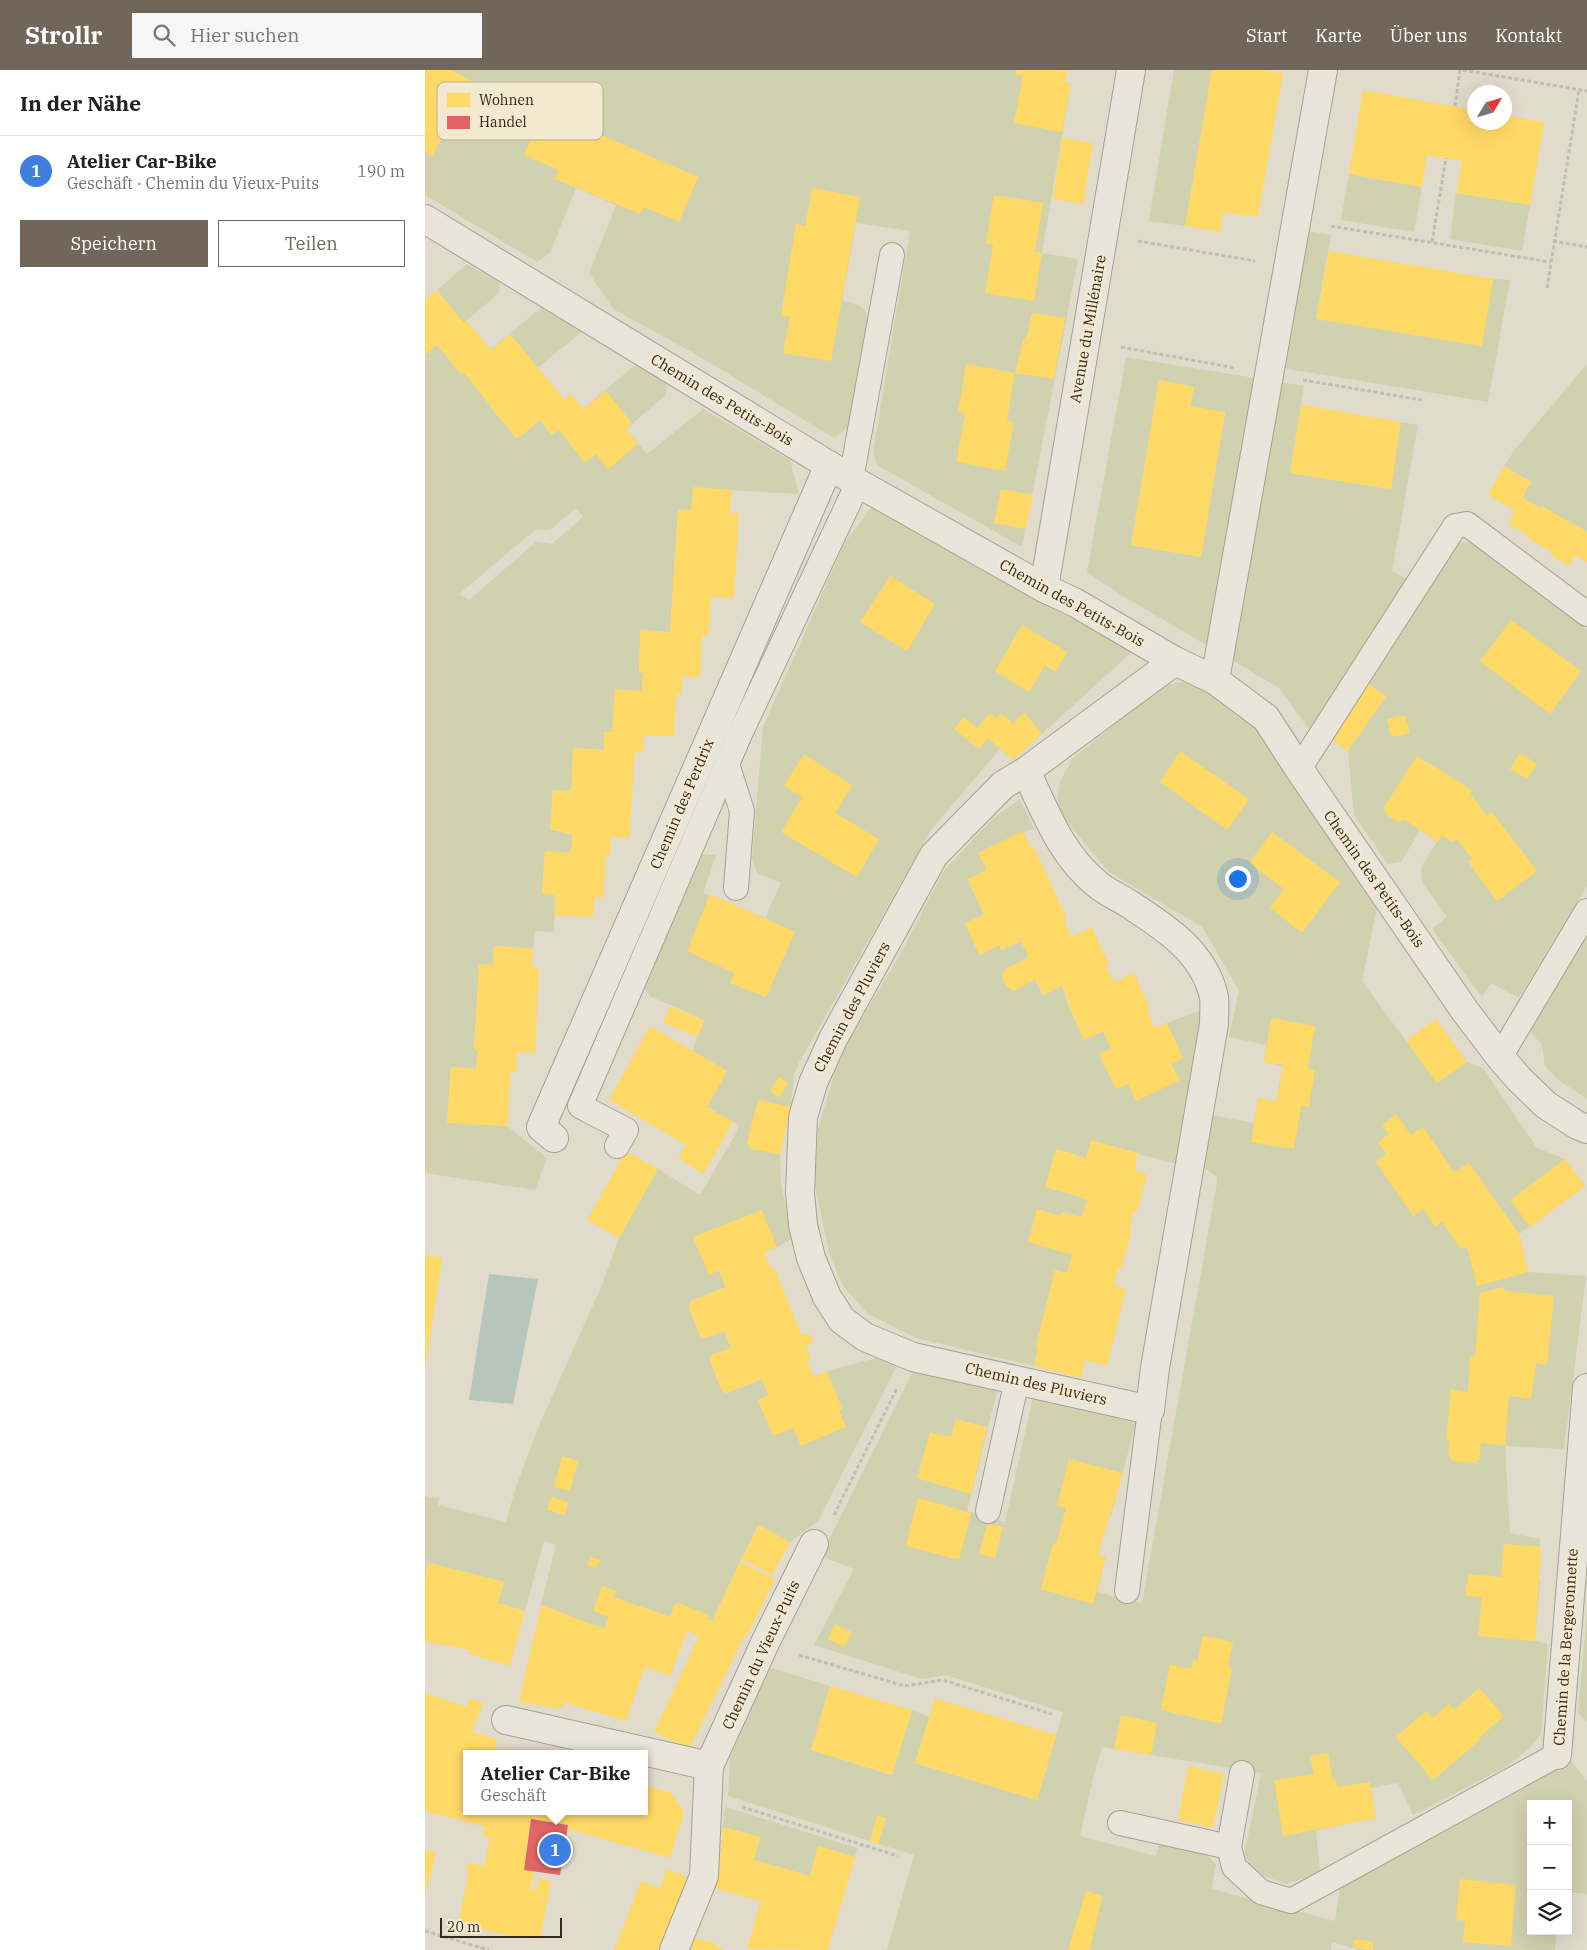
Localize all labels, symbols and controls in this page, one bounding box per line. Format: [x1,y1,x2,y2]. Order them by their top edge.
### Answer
search box [132,13,482,58]
text: Strollr [25,19,102,51]
icon: search [150,21,178,49]
text: Hier suchen [190,23,299,47]
text: Start [1246,24,1287,47]
text: Karte [1315,24,1362,47]
text: Über uns [1390,24,1467,47]
text: Kontakt [1495,24,1562,47]
legend [437,82,603,140]
north arrow [1467,85,1512,130]
text: In der Nähe [20,89,141,117]
text: Wohnen [479,91,534,109]
text: Handel [479,113,527,131]
text: Atelier Car-Bike [67,149,217,173]
text: 1 [31,161,41,181]
text: 190 m [357,161,405,181]
text: Geschäft · Chemin du Vieux-Puits [67,173,319,193]
button: Speichern [20,220,208,267]
button: Teilen [218,220,405,267]
street label: Avenue du Millénaire [1065,253,1110,404]
street label: Chemin des Petits-Bois [647,349,797,450]
street label: Chemin des Petits-Bois [996,555,1148,650]
street label: Chemin des Perdrix [645,736,718,872]
street label: Chemin des Petits-Bois [1320,806,1429,951]
your location [1225,866,1251,892]
street label: Chemin des Pluviers [809,938,894,1075]
street label: Chemin des Pluviers [963,1358,1109,1409]
street label: Chemin de la Bergeronnette [1549,1548,1582,1746]
street label: Chemin du Vieux-Puits [718,1577,804,1732]
popup [463,1750,648,1815]
text: Atelier Car-Bike [481,1761,630,1785]
text: Geschäft [481,1785,547,1805]
map controls [1527,1800,1572,1935]
button: + [1527,1800,1572,1845]
pin: 1 [539,1831,571,1869]
button: − [1527,1845,1572,1890]
button: layers [1527,1890,1572,1935]
scale bar [440,1915,563,1938]
text: 20 m [447,1918,480,1936]

